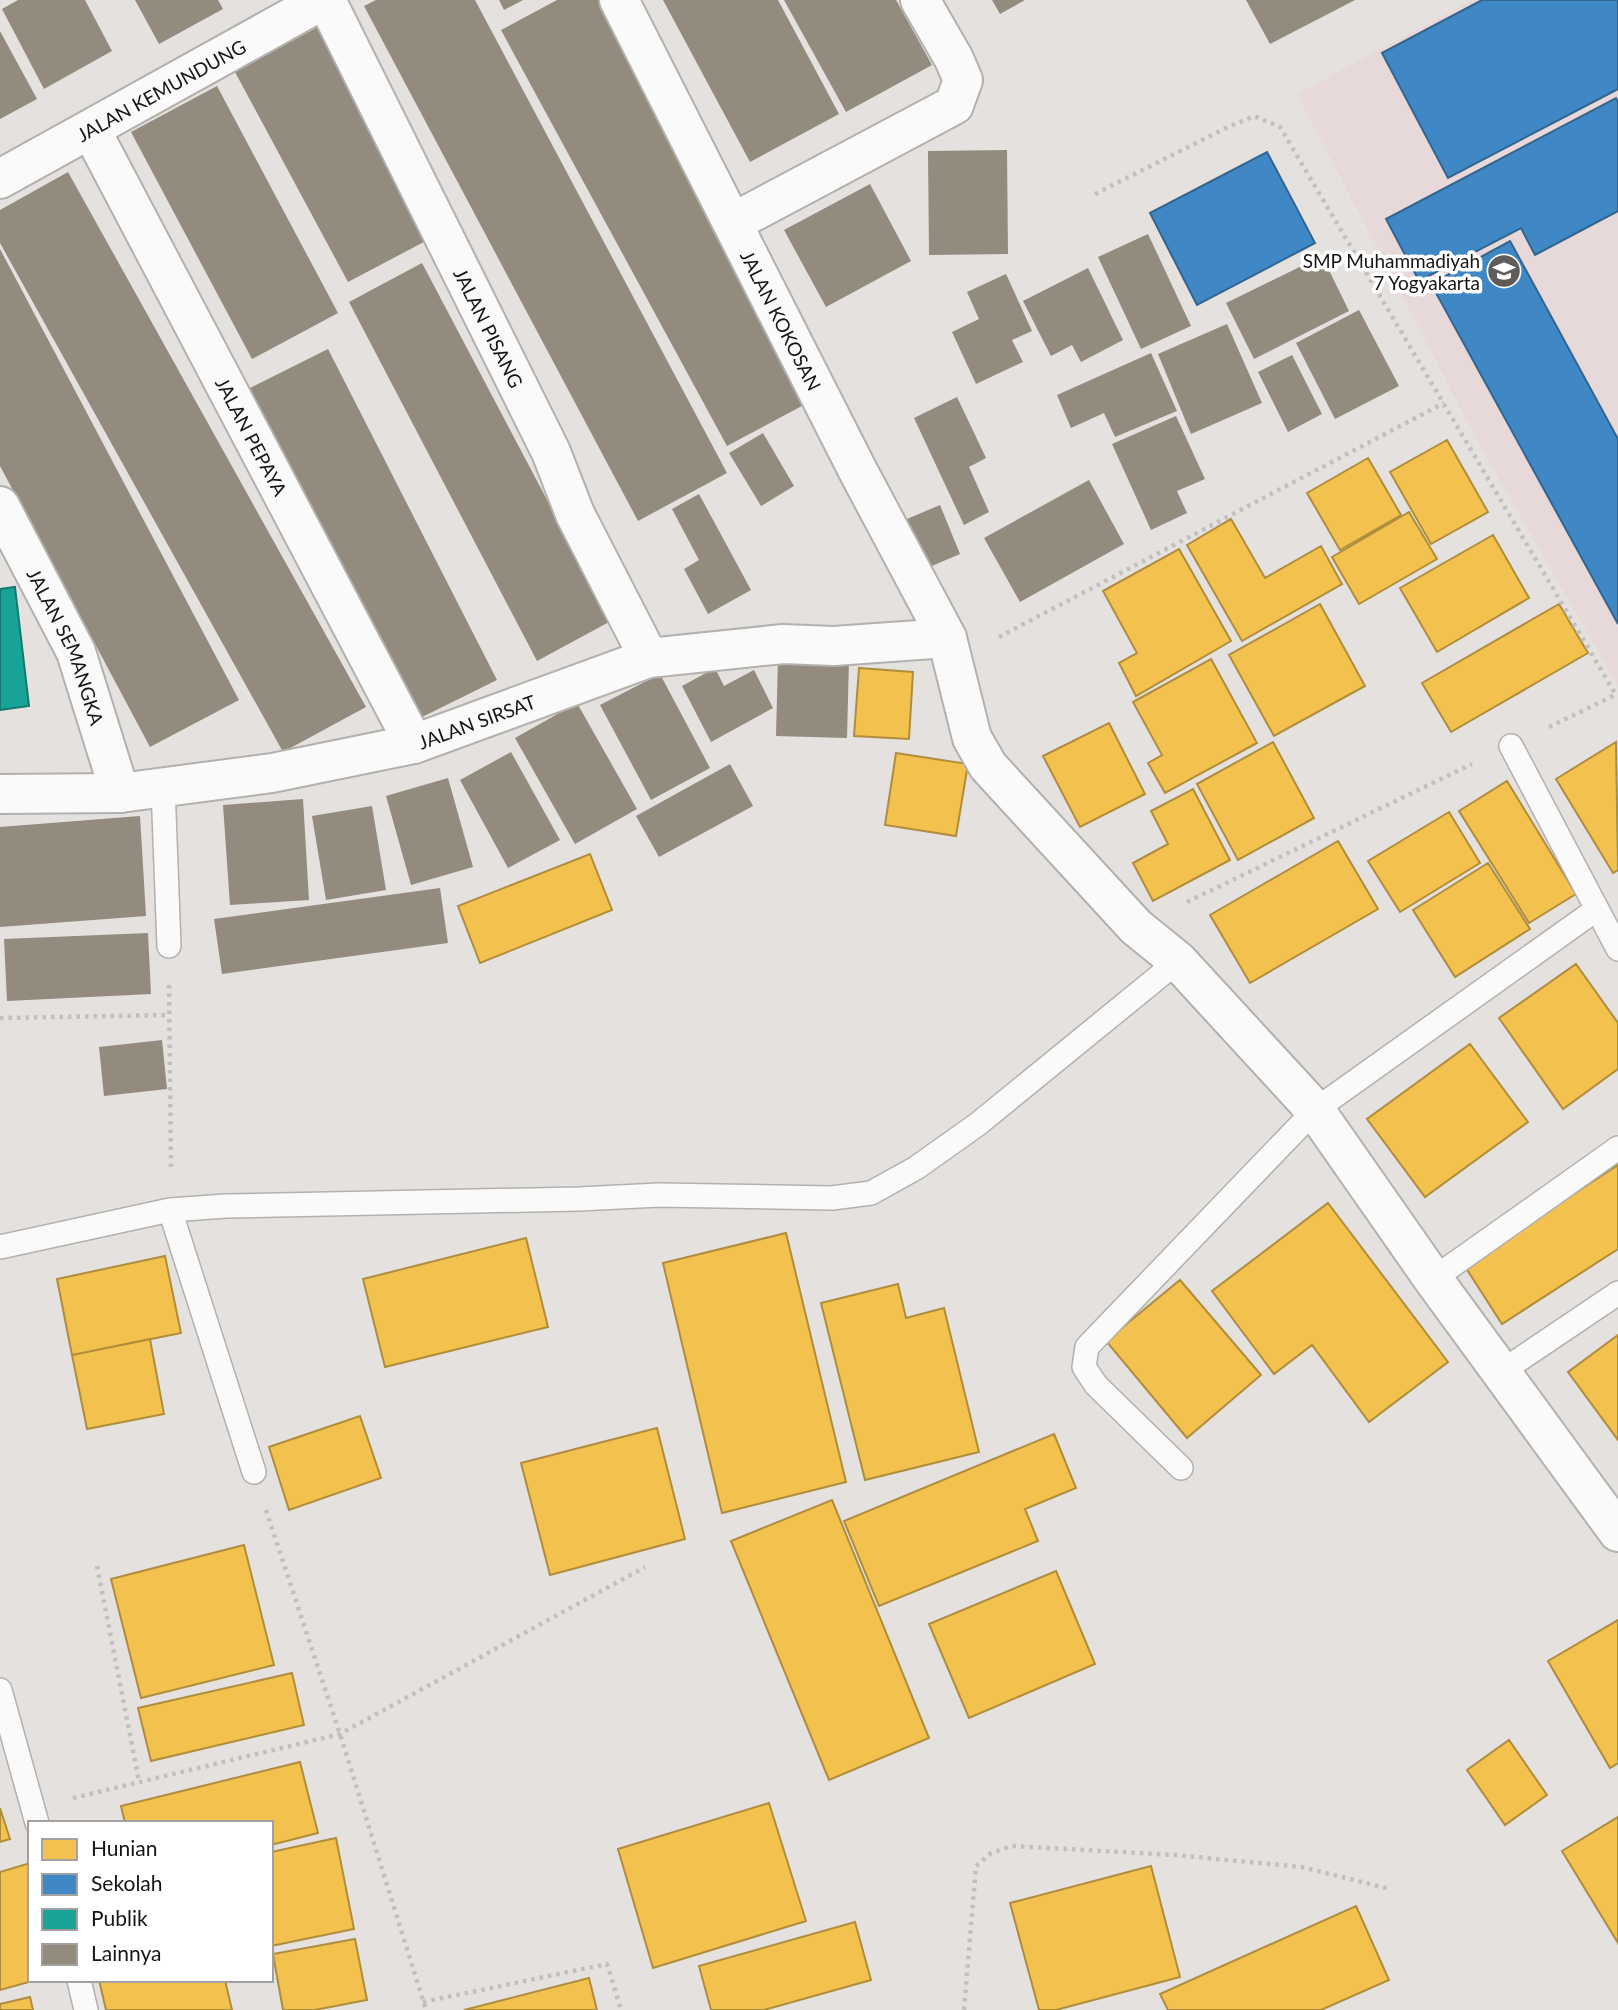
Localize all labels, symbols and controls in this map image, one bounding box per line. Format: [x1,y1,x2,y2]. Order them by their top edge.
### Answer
street label: JALAN KEMUNDUNG [73,34,249,146]
street label: JALAN KOKOSAN [736,246,827,394]
place label: SMP Muhammadiyah 7 Yogyakarta [1303,249,1480,294]
school or university icon: SMP Muhammadiyah 7 Yogyakarta [1485,252,1523,290]
street label: JALAN PISANG [450,264,529,391]
street label: JALAN PEPAYA [212,373,293,499]
street label: JALAN SEMANGKA [23,564,110,728]
street label: JALAN SIRSAT [415,689,538,753]
legend [28,1821,273,1982]
text: Hunian [91,1835,157,1860]
text: Sekolah [91,1870,163,1895]
text: Publik [91,1905,148,1930]
text: Lainnya [91,1940,162,1965]

